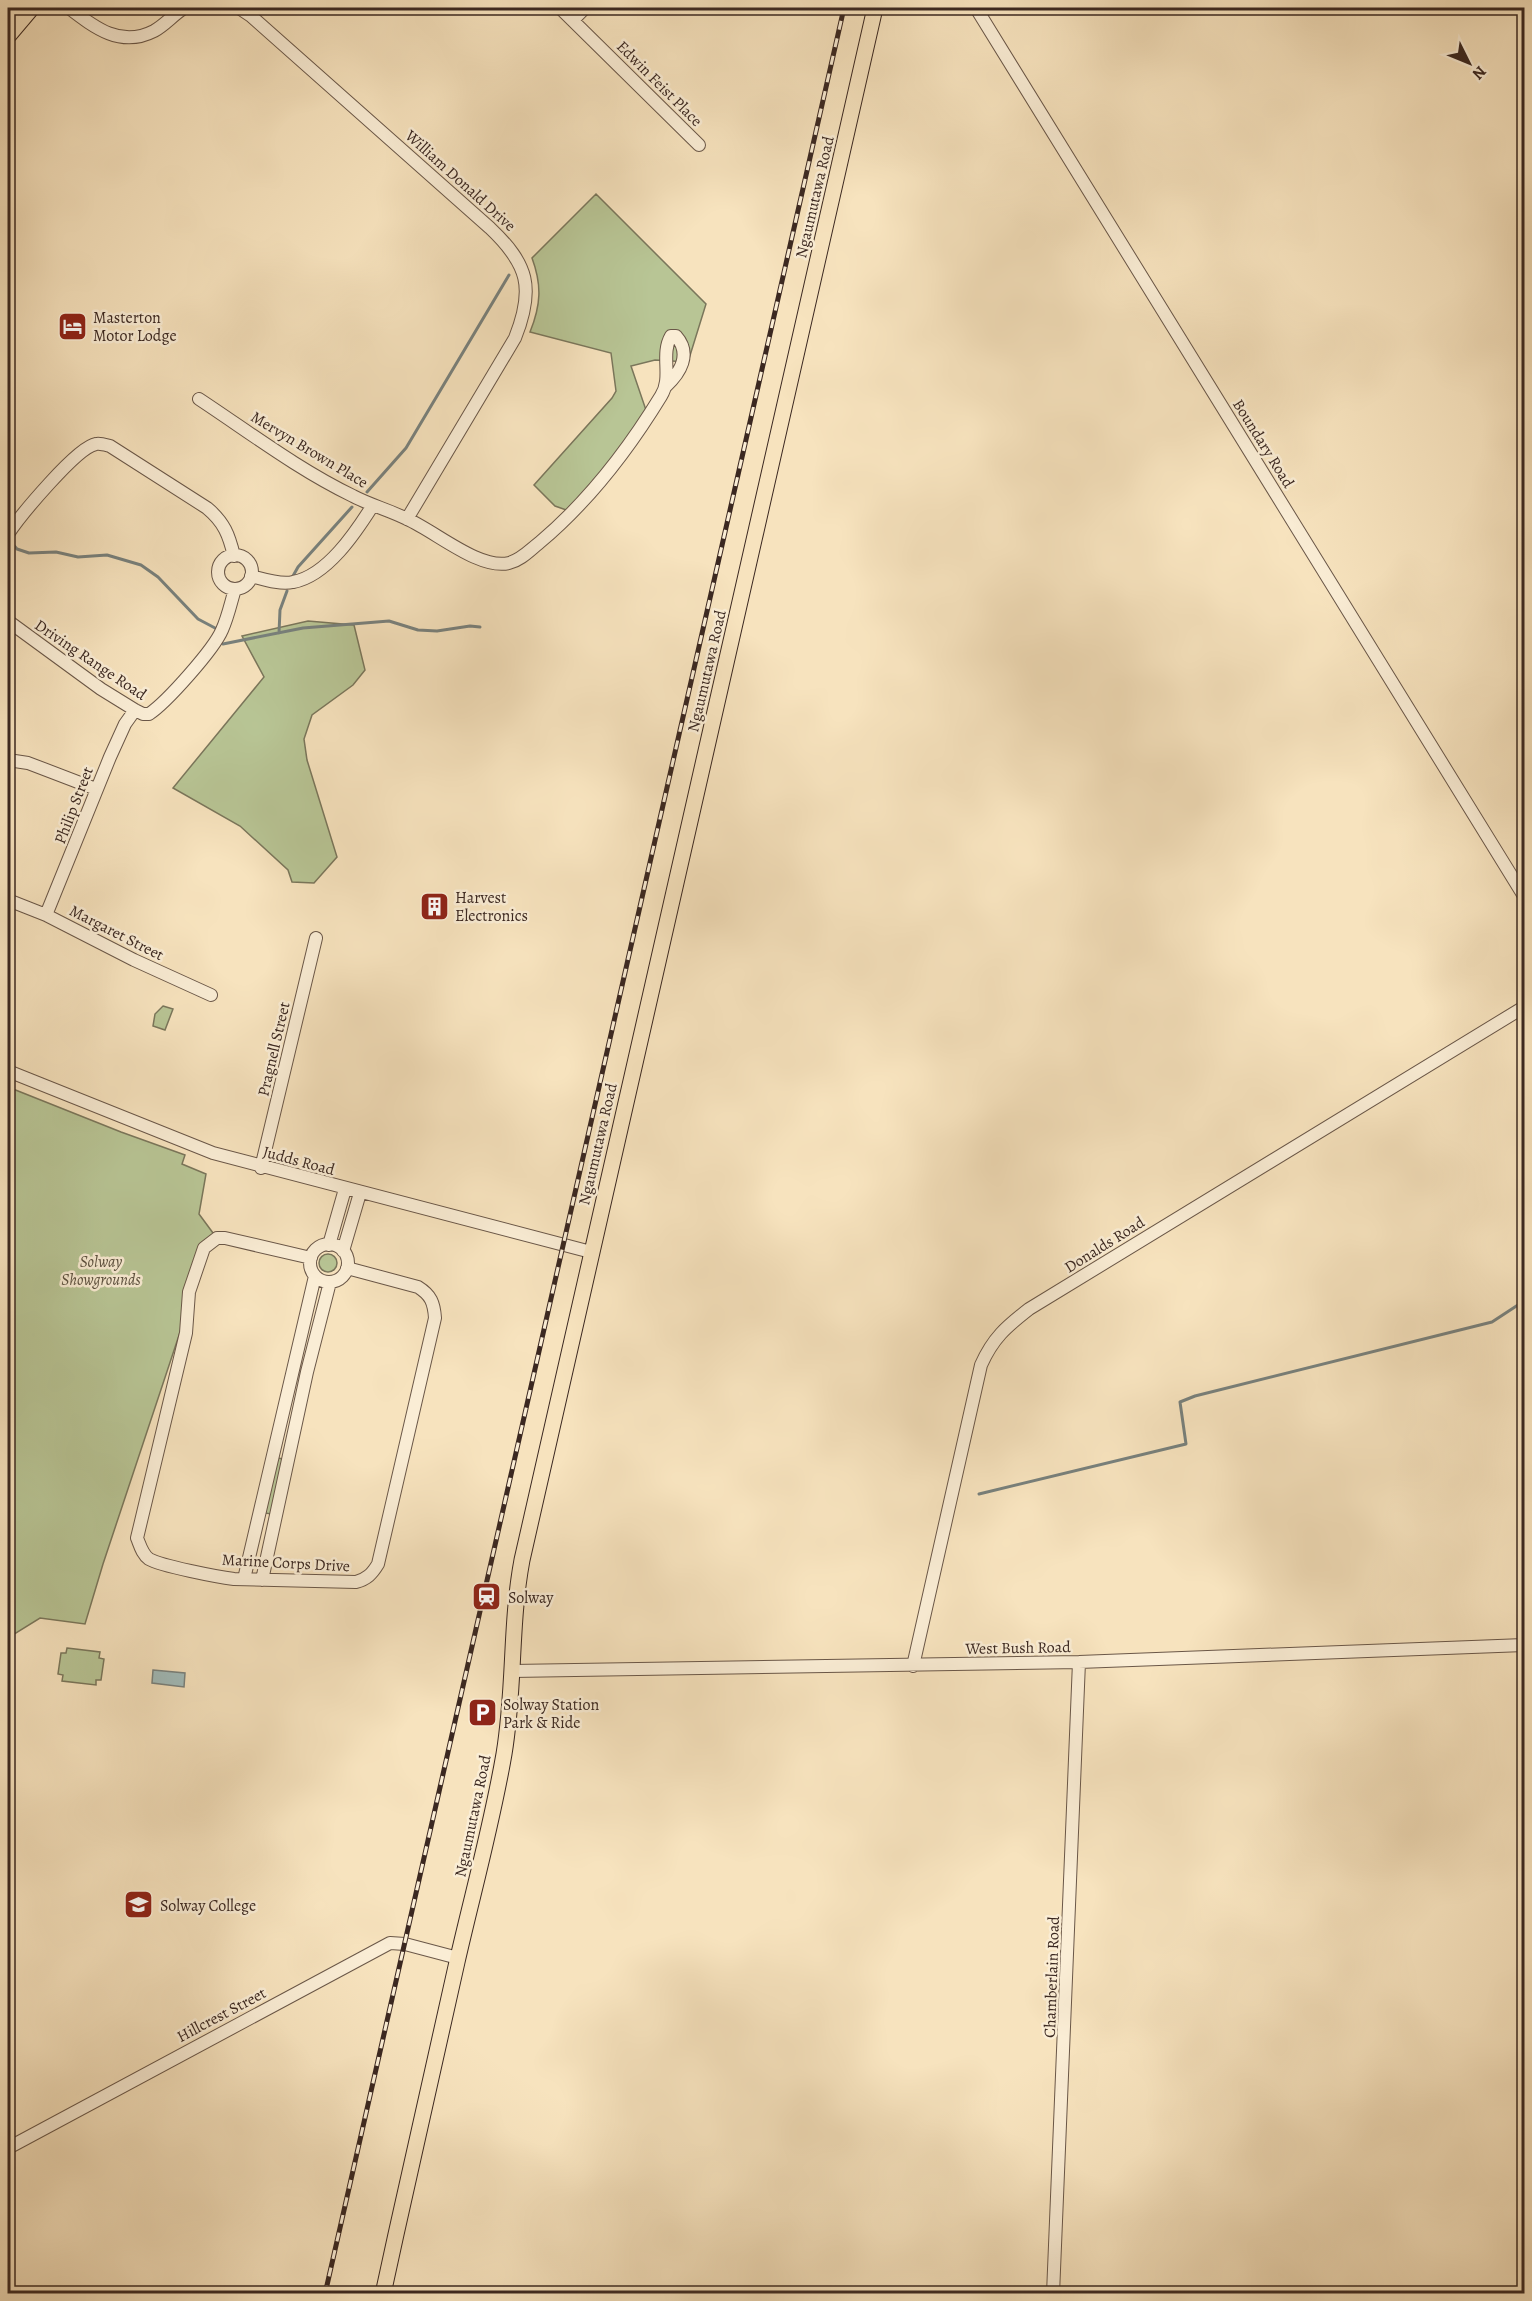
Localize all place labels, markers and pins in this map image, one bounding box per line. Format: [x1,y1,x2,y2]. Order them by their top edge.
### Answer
place label: Masterton Motor Lodge [93,307,177,347]
hotel icon: Masterton Motor Lodge [56,310,88,342]
place label: Harvest Electronics [455,887,528,927]
building icon: Harvest Electronics [418,890,450,922]
station icon: Solway [471,1581,503,1613]
place label: Solway [508,1587,554,1609]
place label: Solway Station Park & Ride [503,1694,599,1734]
parking icon: Solway Station Park & Ride [466,1697,498,1729]
school or university icon: Solway College [123,1889,155,1921]
place label: Solway College [160,1895,256,1917]

